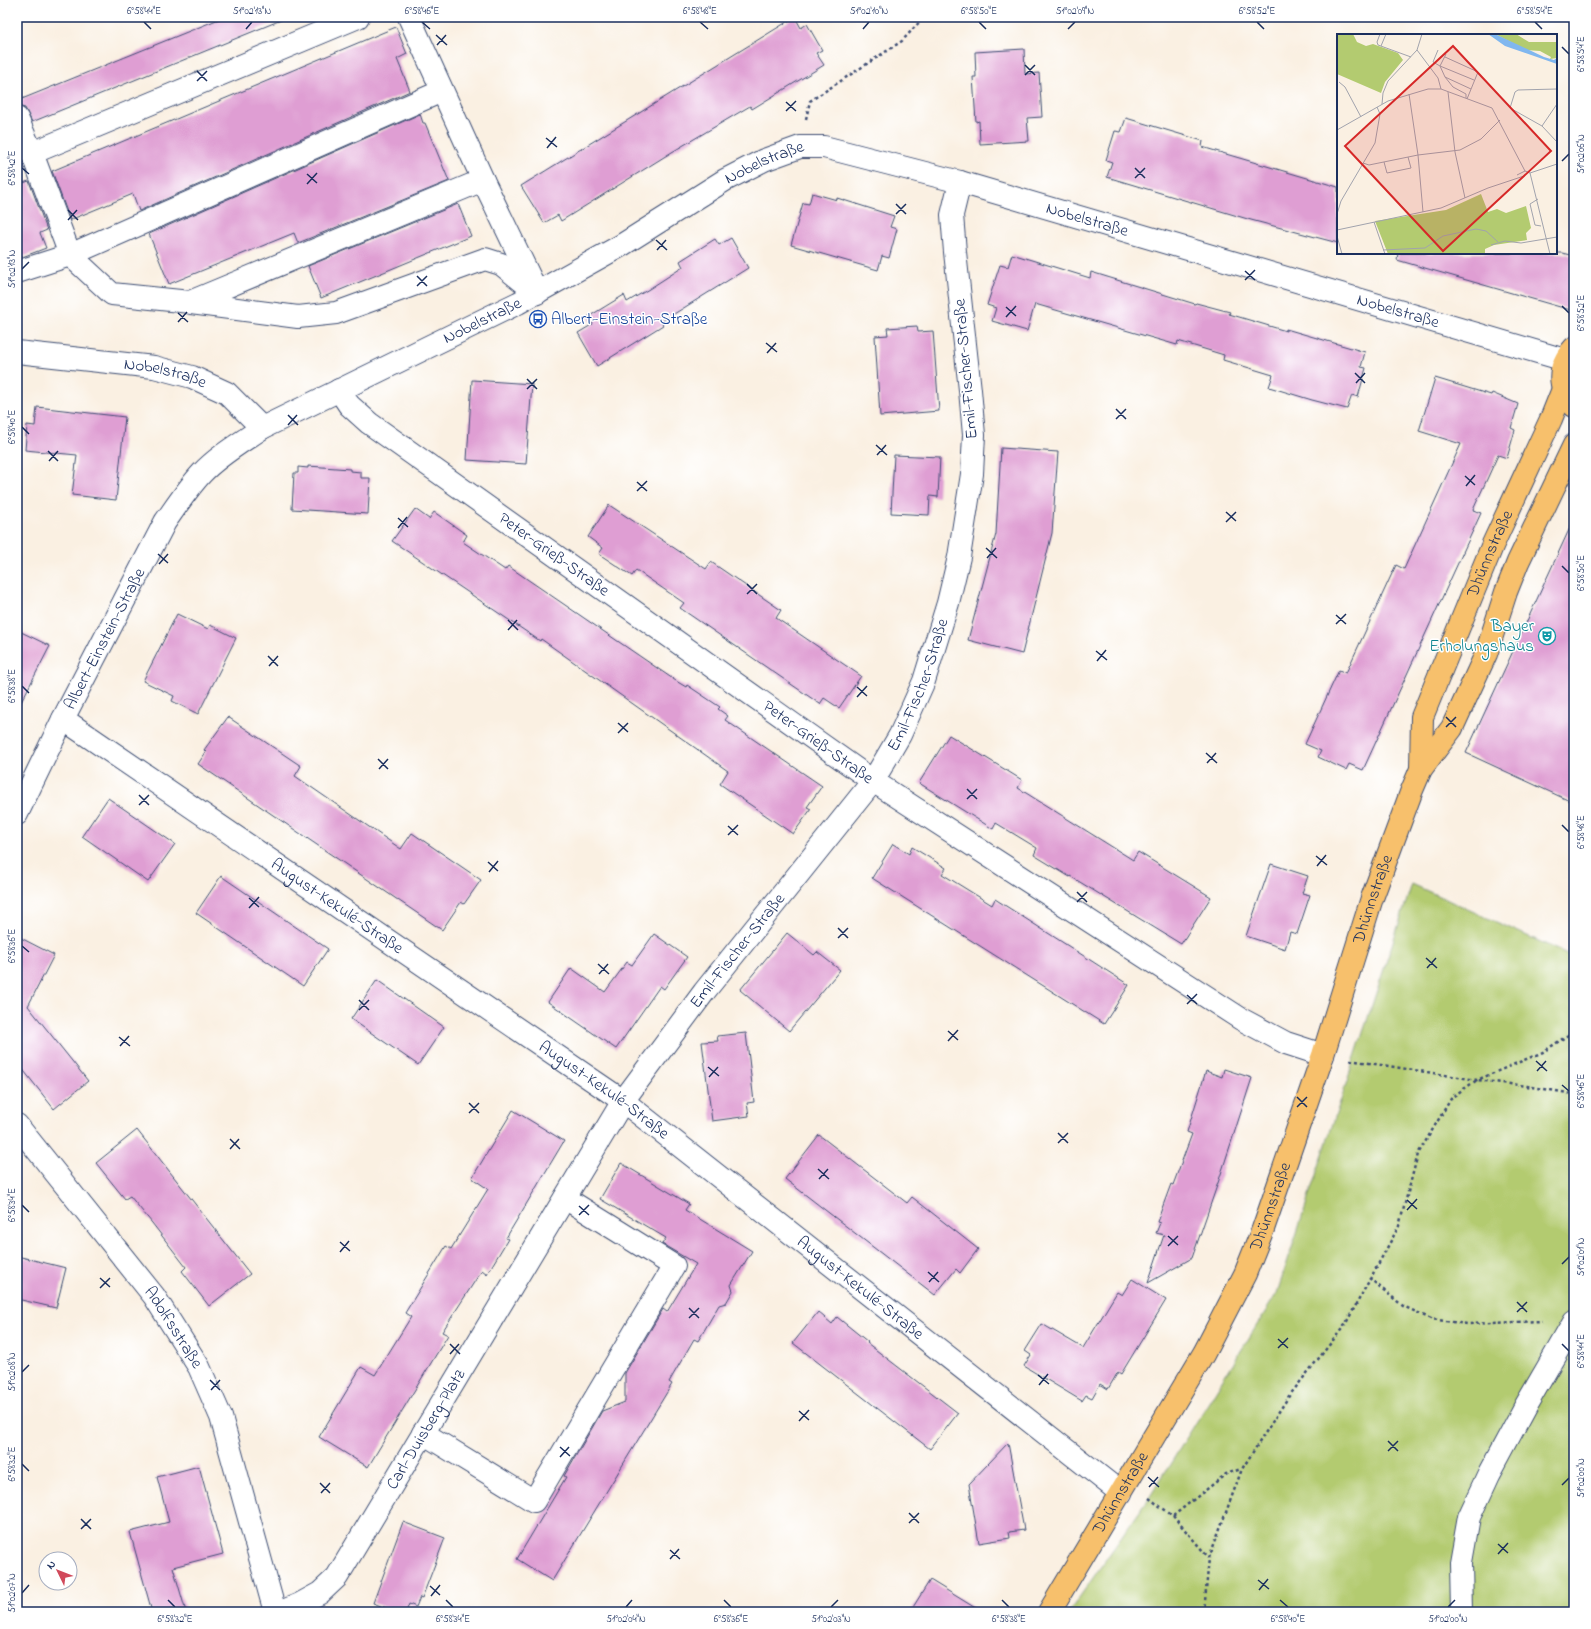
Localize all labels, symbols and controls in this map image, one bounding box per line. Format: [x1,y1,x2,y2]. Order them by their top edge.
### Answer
text: 6°58'44"E [127,4,161,19]
text: 51°02'13"N [233,4,271,19]
text: 6°58'46"E [405,4,439,19]
text: 6°58'48"E [683,4,717,19]
text: 51°02'10"N [850,4,889,19]
text: 6°58'50"E [961,4,997,19]
text: 51°02'09"N [1056,4,1094,19]
text: 6°58'52"E [1239,4,1275,19]
text: 6°58'54"E [1517,4,1553,19]
inset map [1337,34,1557,254]
text: 6°58'54"E [1574,36,1589,72]
street label: Nobelstraße [720,134,808,191]
text: 51°02'06"N [1574,134,1589,174]
text: 6°58'42"E [5,150,20,186]
street label: Nobelstraße [1043,196,1132,244]
text: 51°02'13"N [5,250,20,288]
street label: Nobelstraße [1354,287,1443,335]
street label: Nobelstraße [439,291,526,350]
text: 6°58'52"E [1574,295,1589,331]
street label: Emil-Fischer-Straße [947,297,985,440]
place label: Albert-Einstein-Straße [551,307,708,332]
bus stop icon: Albert-Einstein-Straße [528,309,548,329]
street label: Nobelstraße [123,351,211,395]
text: 6°58'40"E [5,410,20,444]
street label: Peter-Grieß-Straße [493,506,615,603]
street label: Dhünnstraße [1460,506,1520,602]
text: 6°58'50"E [1574,555,1589,591]
street label: Albert-Einstein-Straße [57,563,152,714]
place label: Bayer Erholungshaus [1429,614,1535,661]
street label: Emil-Fischer-Straße [881,615,955,756]
theatre icon: Bayer Erholungshaus [1537,626,1557,646]
text: 6°58'38"E [5,669,20,703]
street label: Peter-Grieß-Straße [758,694,879,790]
text: 6°58'48"E [1574,815,1589,849]
street label: Dhünnstraße [1346,851,1400,948]
street label: August-Kekulé-Straße [266,852,409,961]
street label: Emil-Fischer-Straße [684,887,791,1013]
text: 6°58'36"E [5,929,20,963]
street label: August-Kekulé-Straße [534,1034,675,1146]
text: 6°58'46"E [1574,1074,1589,1108]
street label: Dhünnstraße [1243,1158,1298,1255]
text: 6°58'34"E [5,1188,20,1222]
street label: August-Kekulé-Straße [791,1230,930,1346]
text: 51°02'01"N [1574,1237,1589,1276]
street label: Adolfsstraße [138,1281,209,1374]
text: 6°58'44"E [1574,1334,1589,1368]
text: 51°02'08"N [5,1352,20,1392]
street label: Carl-Duisberg-Platz [380,1364,472,1494]
text: 6°58'32"E [5,1446,20,1482]
street label: Dhünnstraße [1085,1446,1155,1540]
text: 51°02'00"N [1574,1458,1589,1498]
north arrow [38,1551,78,1591]
text: N [43,1557,60,1573]
text: 51°02'07"N [5,1573,20,1613]
text: 6°58'32"E [157,1612,193,1627]
text: 6°58'34"E [436,1612,470,1627]
text: 51°02'04"N [606,1612,646,1627]
text: 6°58'36"E [714,1612,748,1627]
text: 51°02'03"N [811,1612,851,1627]
text: 6°58'38"E [992,1612,1026,1627]
text: 6°58'40"E [1271,1612,1305,1627]
text: 51°02'00"N [1428,1612,1468,1627]

